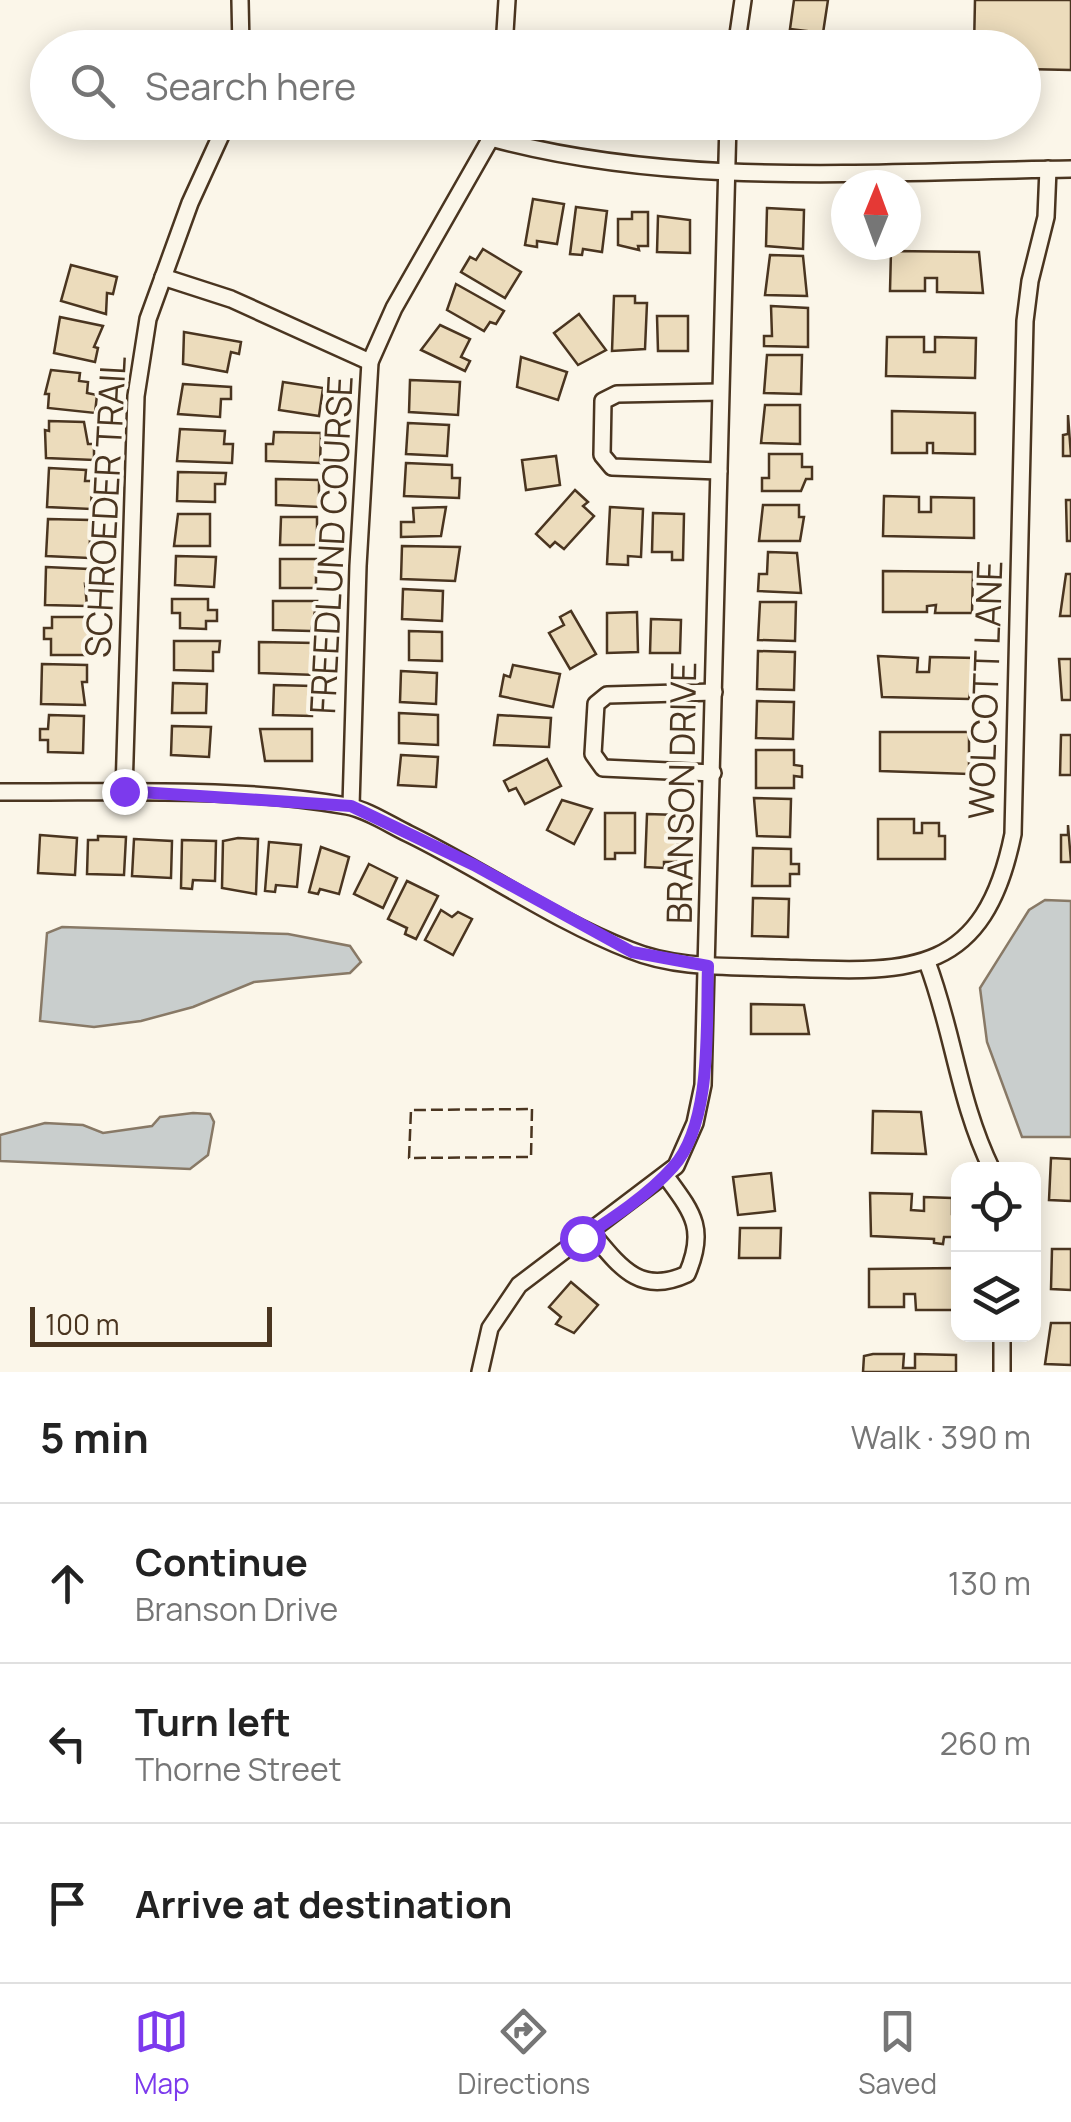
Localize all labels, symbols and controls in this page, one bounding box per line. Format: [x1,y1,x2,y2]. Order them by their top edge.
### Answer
search box [30,30,1041,140]
icon: search [65,58,120,113]
text: Search here [145,59,356,111]
north arrow [831,170,921,260]
street label: SCHROEDER TRAIL [73,355,137,659]
street label: FREEDLUND COURSE [298,375,364,715]
street label: WOLCOTT LANE [957,560,1013,820]
street label: BRANSON DRIVE [655,661,707,925]
route end [102,769,148,815]
map controls [951,1162,1041,1342]
button: locate [951,1162,1041,1252]
route start [560,1216,606,1262]
button: layers [951,1252,1041,1342]
scale bar [30,1302,272,1346]
text: 100 m [45,1305,119,1343]
text: 5 min [40,1408,149,1466]
text: Walk · 390 m [851,1415,1031,1459]
text: Continue [135,1535,308,1587]
icon: ahead [40,1556,95,1611]
text: 130 m [948,1561,1031,1605]
text: Branson Drive [135,1587,338,1631]
text: Turn left [135,1695,291,1747]
icon: left [40,1716,95,1771]
text: 260 m [940,1721,1031,1765]
text: Thorne Street [135,1747,342,1791]
icon: arrive [40,1876,95,1931]
text: Arrive at destination [135,1877,512,1929]
tab: Map [134,2004,190,2102]
tab: Directions [458,2004,590,2102]
tab: Saved [858,2004,937,2102]

